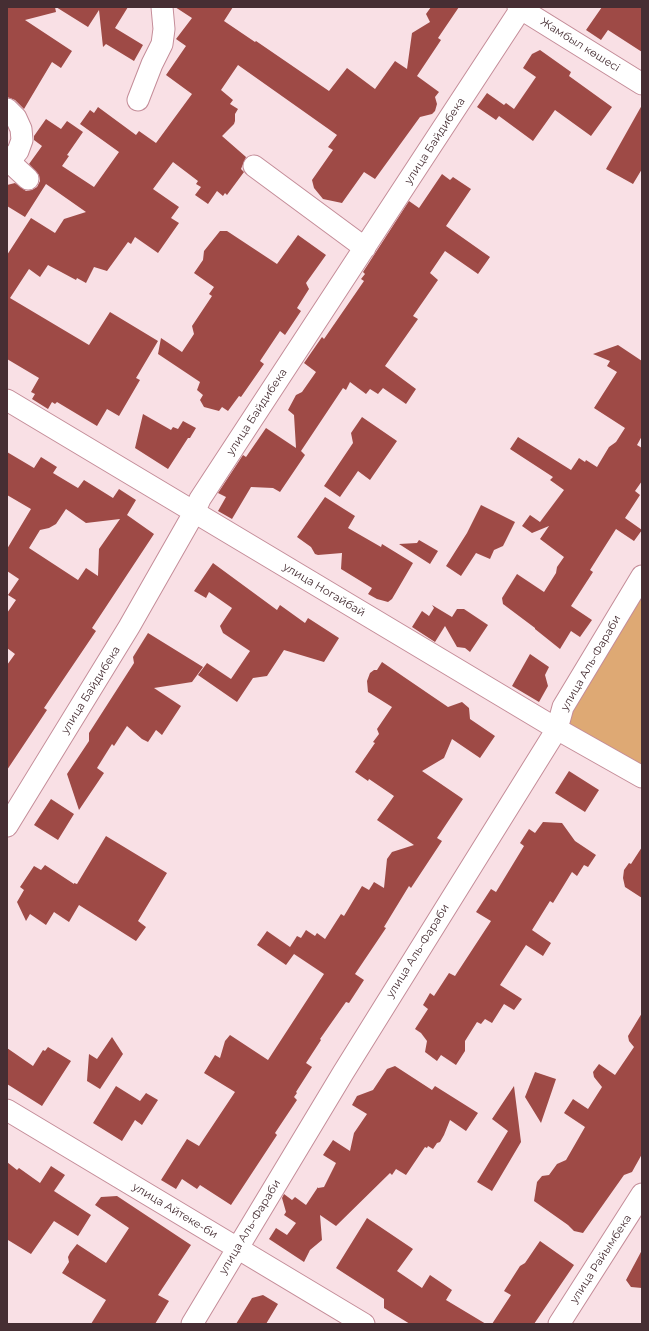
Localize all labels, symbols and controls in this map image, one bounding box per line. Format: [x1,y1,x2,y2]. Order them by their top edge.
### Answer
street label: Жамбыл көшесі [538,15,622,75]
street label: улица Байдибека [402,95,468,187]
street label: улица Байдибека [224,366,290,458]
street label: улица Ногайбай [280,560,368,620]
street label: улица Аль-Фараби [558,613,624,713]
street label: улица Байдибека [59,644,123,736]
street label: улица Аль-Фараби [384,902,452,1000]
street label: улица Аль-Фараби [217,1177,283,1277]
street label: улица Айтеке-би [130,1180,220,1242]
street label: улица Райымбека [567,1212,635,1306]

